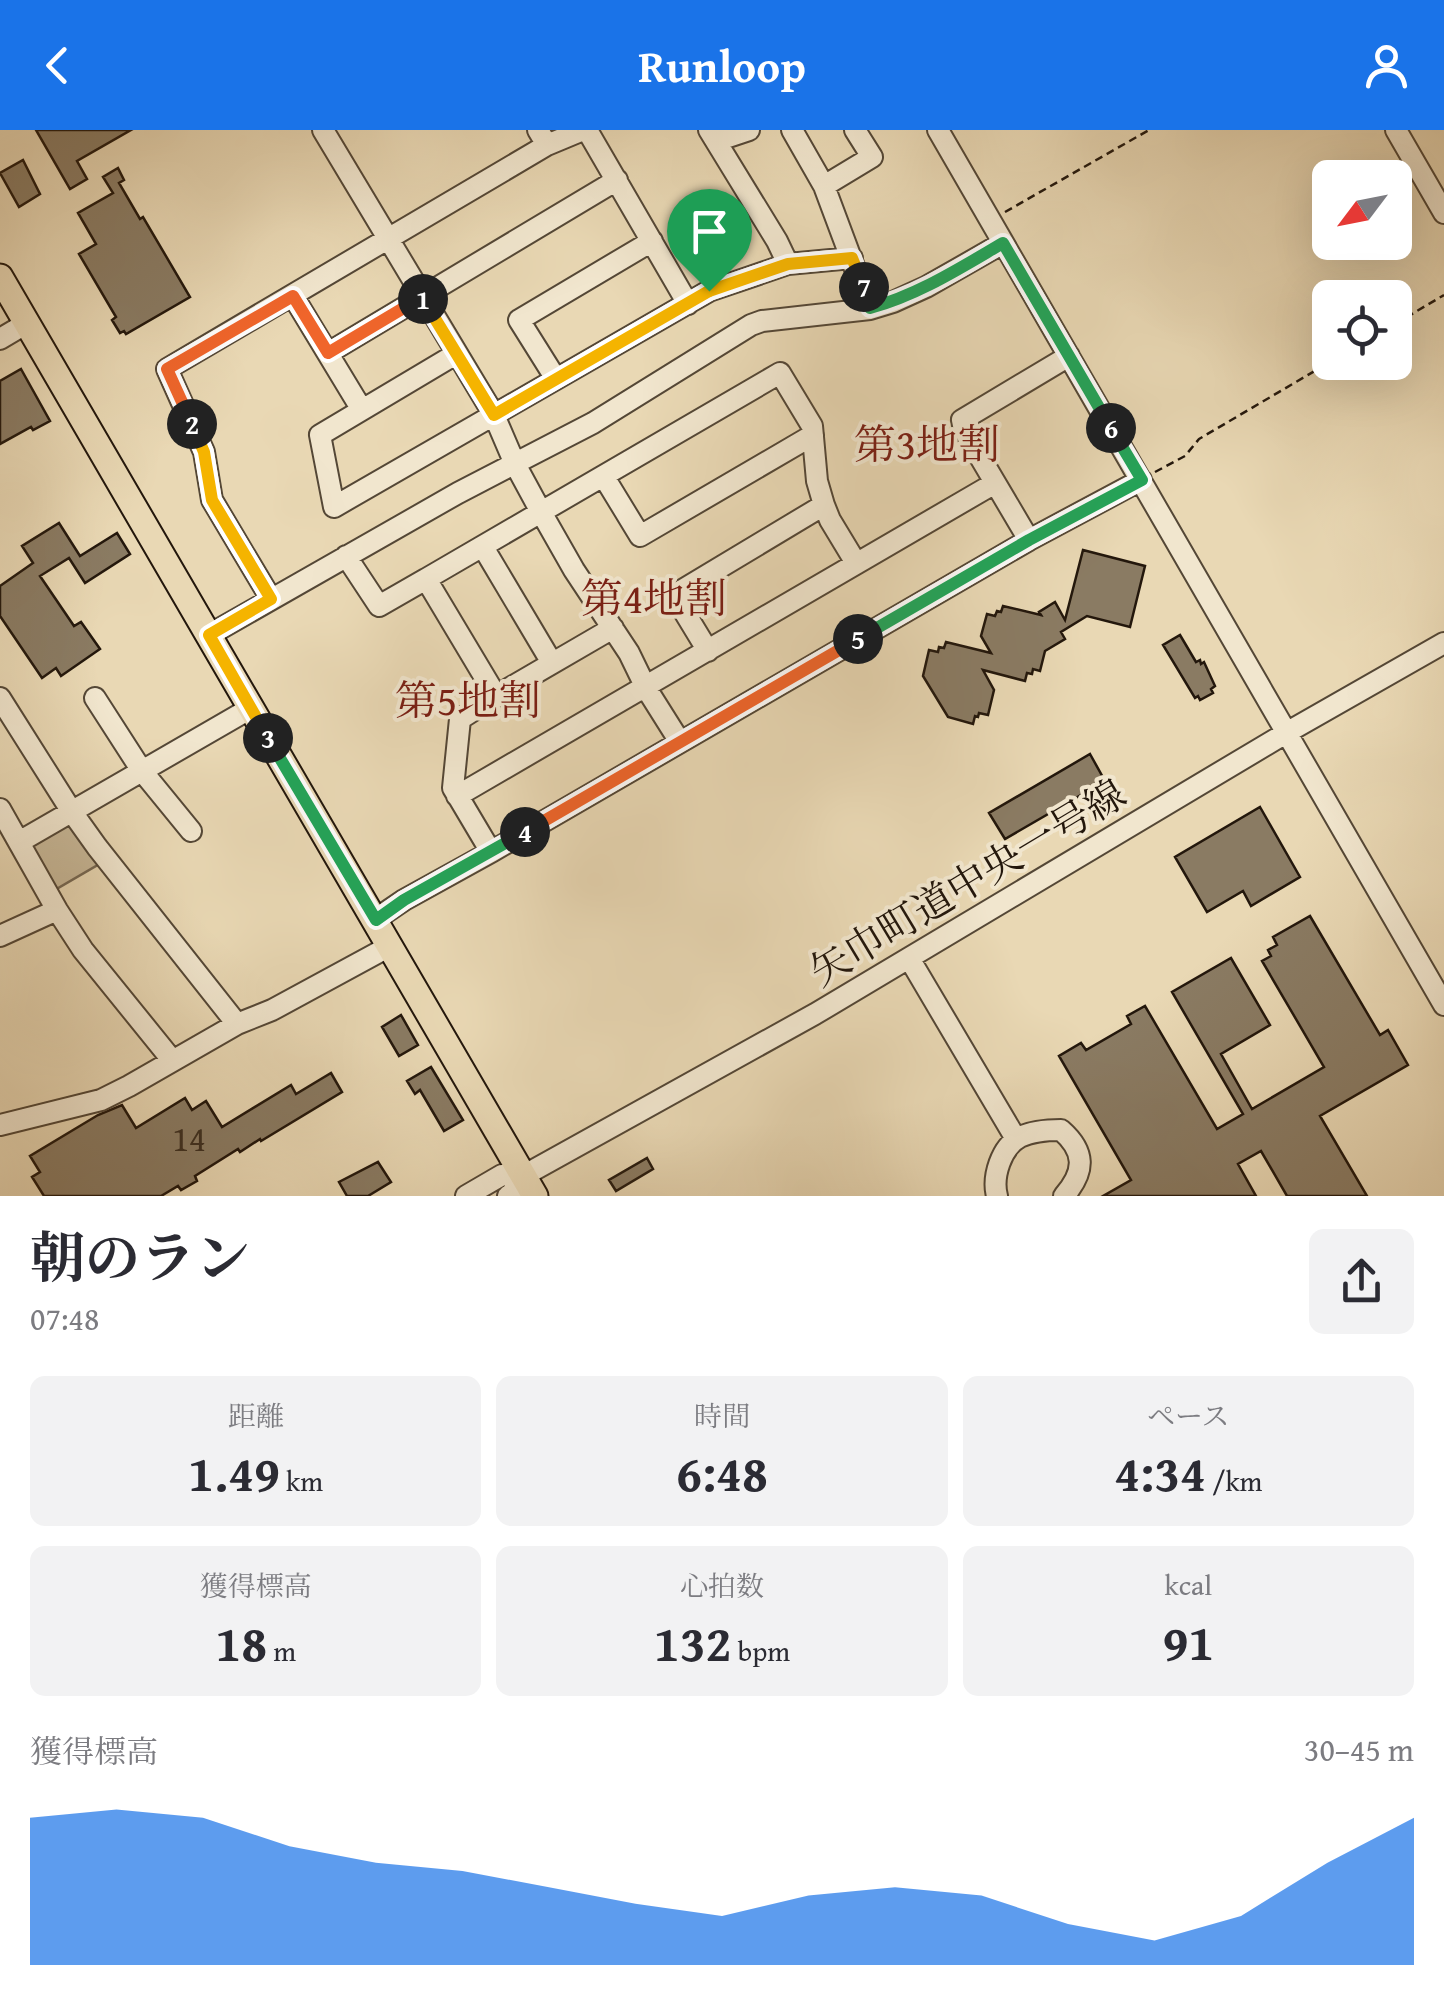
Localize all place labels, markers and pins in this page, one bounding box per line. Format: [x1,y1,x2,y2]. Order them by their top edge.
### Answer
pin [667,189,752,292]
pin: 7 [839,262,889,312]
pin: 1 [398,274,448,324]
pin: 2 [167,399,217,449]
pin: 6 [1086,403,1136,453]
pin: 5 [833,614,883,664]
pin: 3 [243,713,293,763]
pin: 4 [500,807,550,857]

